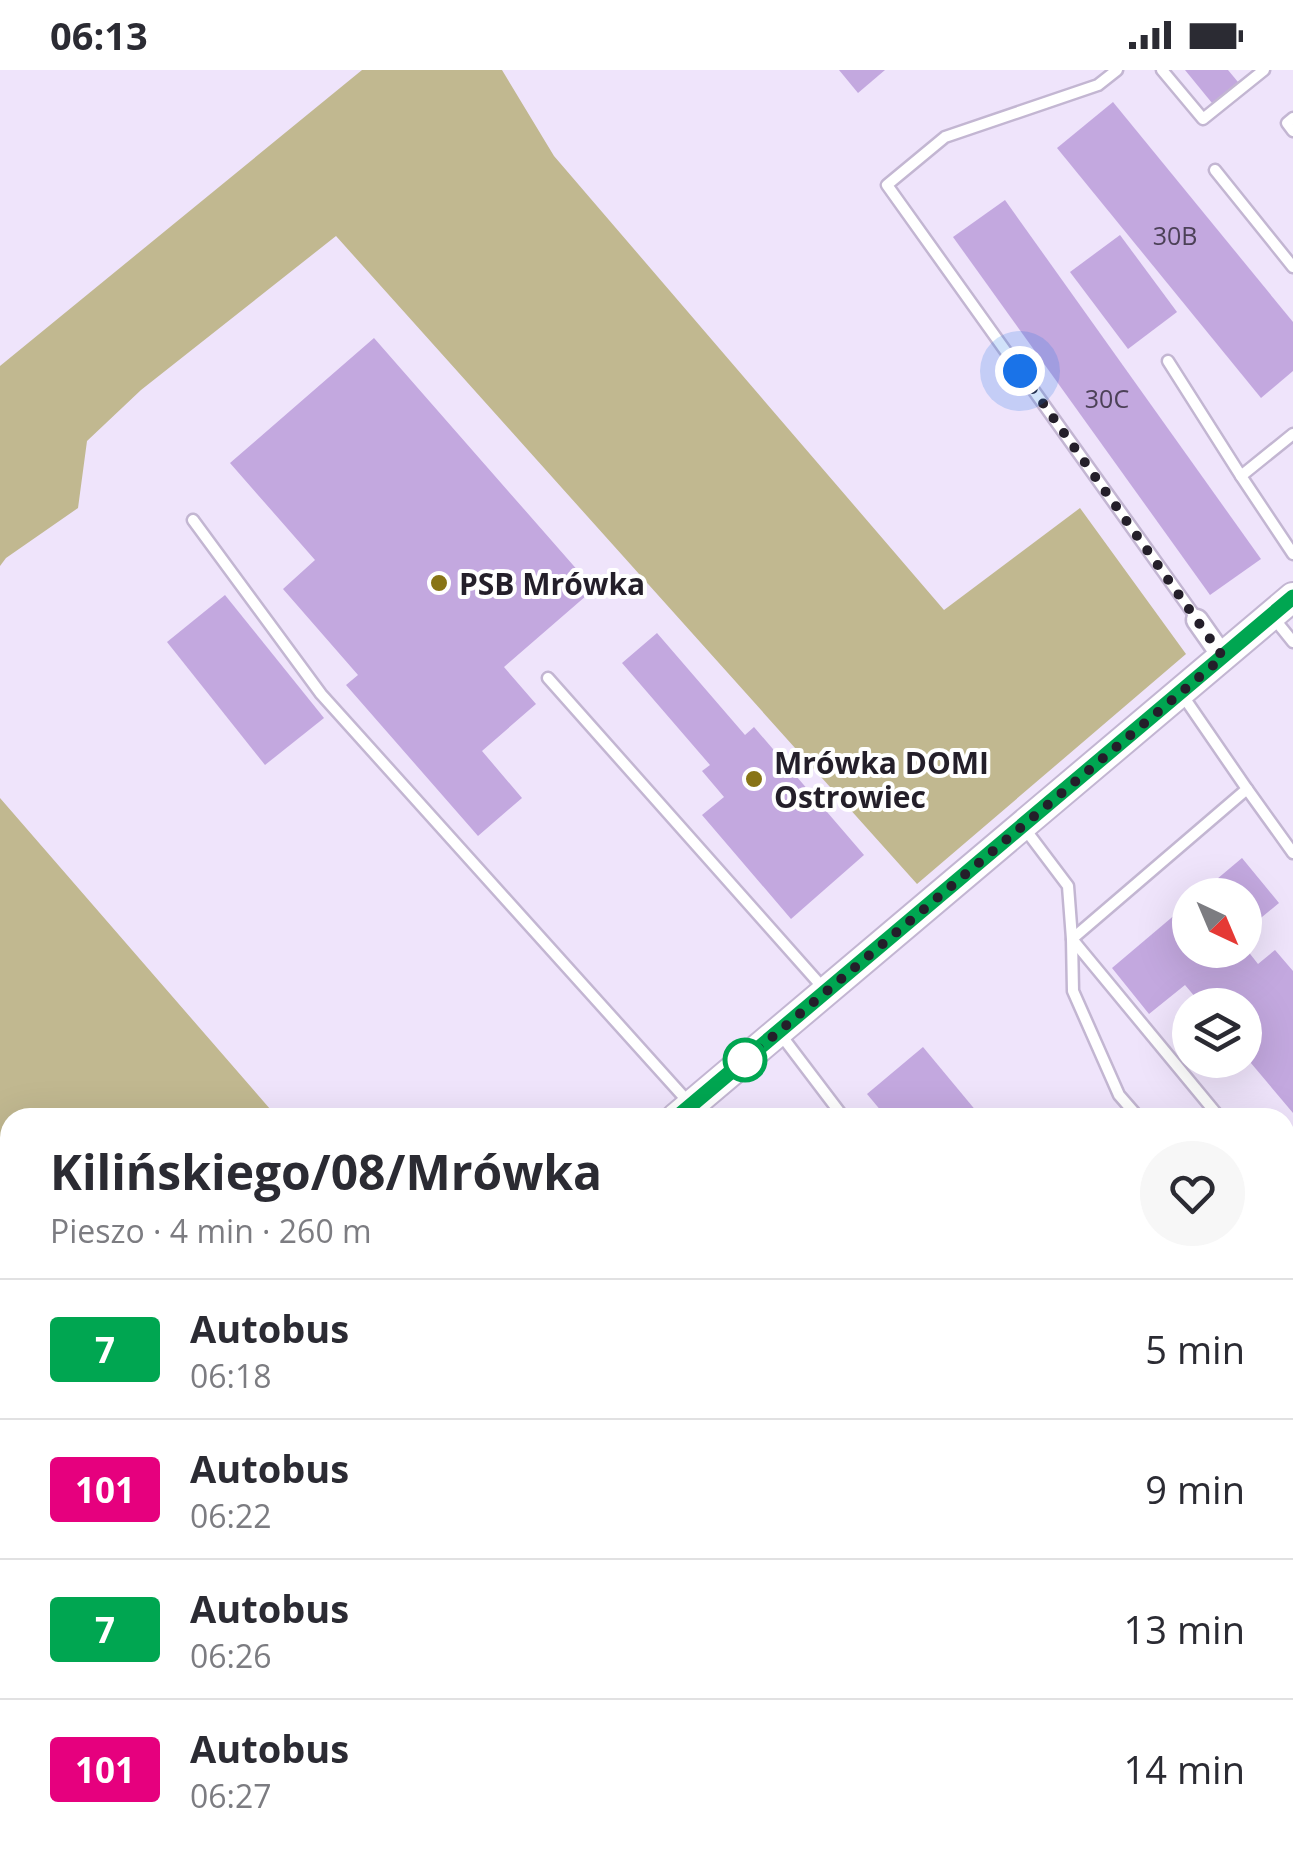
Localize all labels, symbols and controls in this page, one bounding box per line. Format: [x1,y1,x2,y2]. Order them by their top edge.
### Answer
text: 06:13 [50,9,148,61]
house number: 30B [1153,218,1197,252]
your location [995,346,1045,396]
house number: 30C [1085,381,1129,415]
place label: PSB Mrówka [459,563,645,604]
marker: PSB Mrówka [428,572,450,594]
place label: Mrówka DOMI Ostrowiec [774,742,989,817]
marker: Mrówka DOMI Ostrowiec [743,768,765,790]
north arrow [1172,878,1262,968]
map controls [1172,878,1262,1078]
button: layers [1172,988,1262,1078]
unlabelled marker [724,1039,766,1081]
text: Kilińskiego/08/Mrówka [50,1139,602,1204]
button: heart [1140,1141,1245,1246]
text: Pieszo · 4 min · 260 m [50,1209,372,1252]
text: Autobus [190,1302,349,1354]
text: 5 min [1145,1323,1245,1375]
text: 7 [95,1326,115,1373]
text: 06:18 [190,1354,272,1397]
text: Autobus [190,1442,349,1494]
text: 9 min [1145,1463,1245,1515]
text: 101 [75,1466,135,1513]
text: 06:22 [190,1494,272,1537]
text: Autobus [190,1582,349,1634]
text: 13 min [1124,1603,1245,1655]
text: 7 [95,1606,115,1653]
text: 06:26 [190,1634,272,1677]
text: Autobus [190,1722,349,1774]
text: 14 min [1124,1743,1245,1795]
text: 101 [75,1746,135,1793]
text: 06:27 [190,1774,272,1817]

